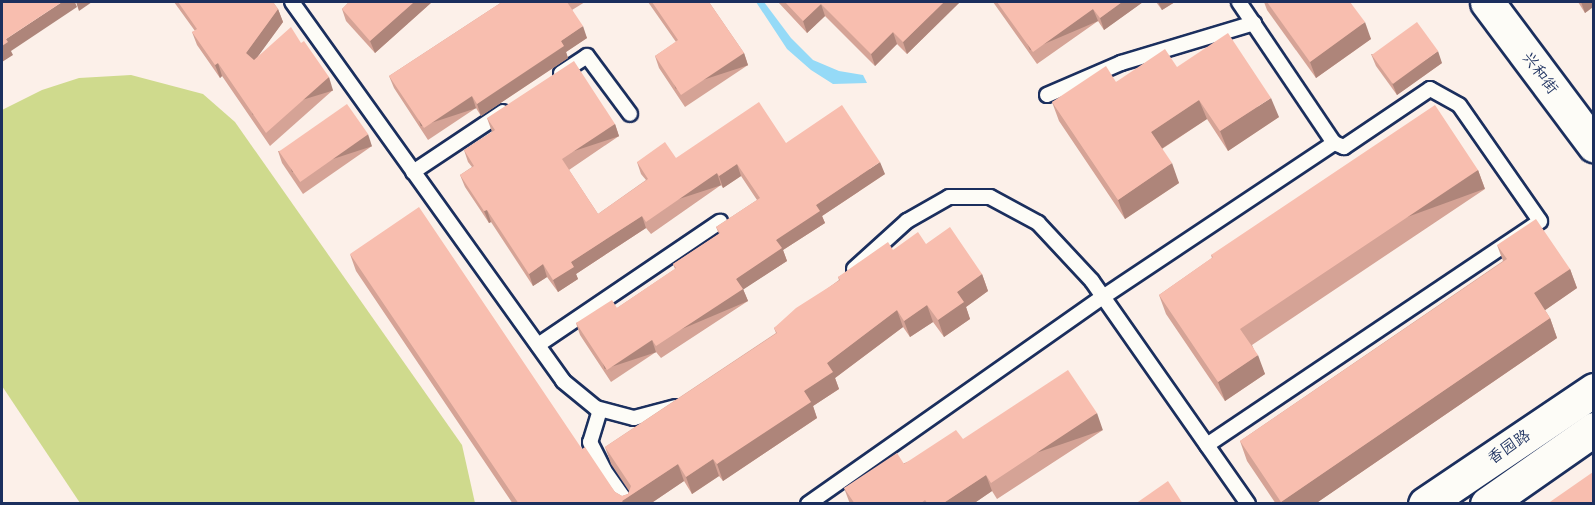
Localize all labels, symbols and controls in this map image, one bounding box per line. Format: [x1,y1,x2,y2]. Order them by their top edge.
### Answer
street label: 兴和街 [1518,48,1562,98]
street label: 香园路 [1484,426,1534,468]

